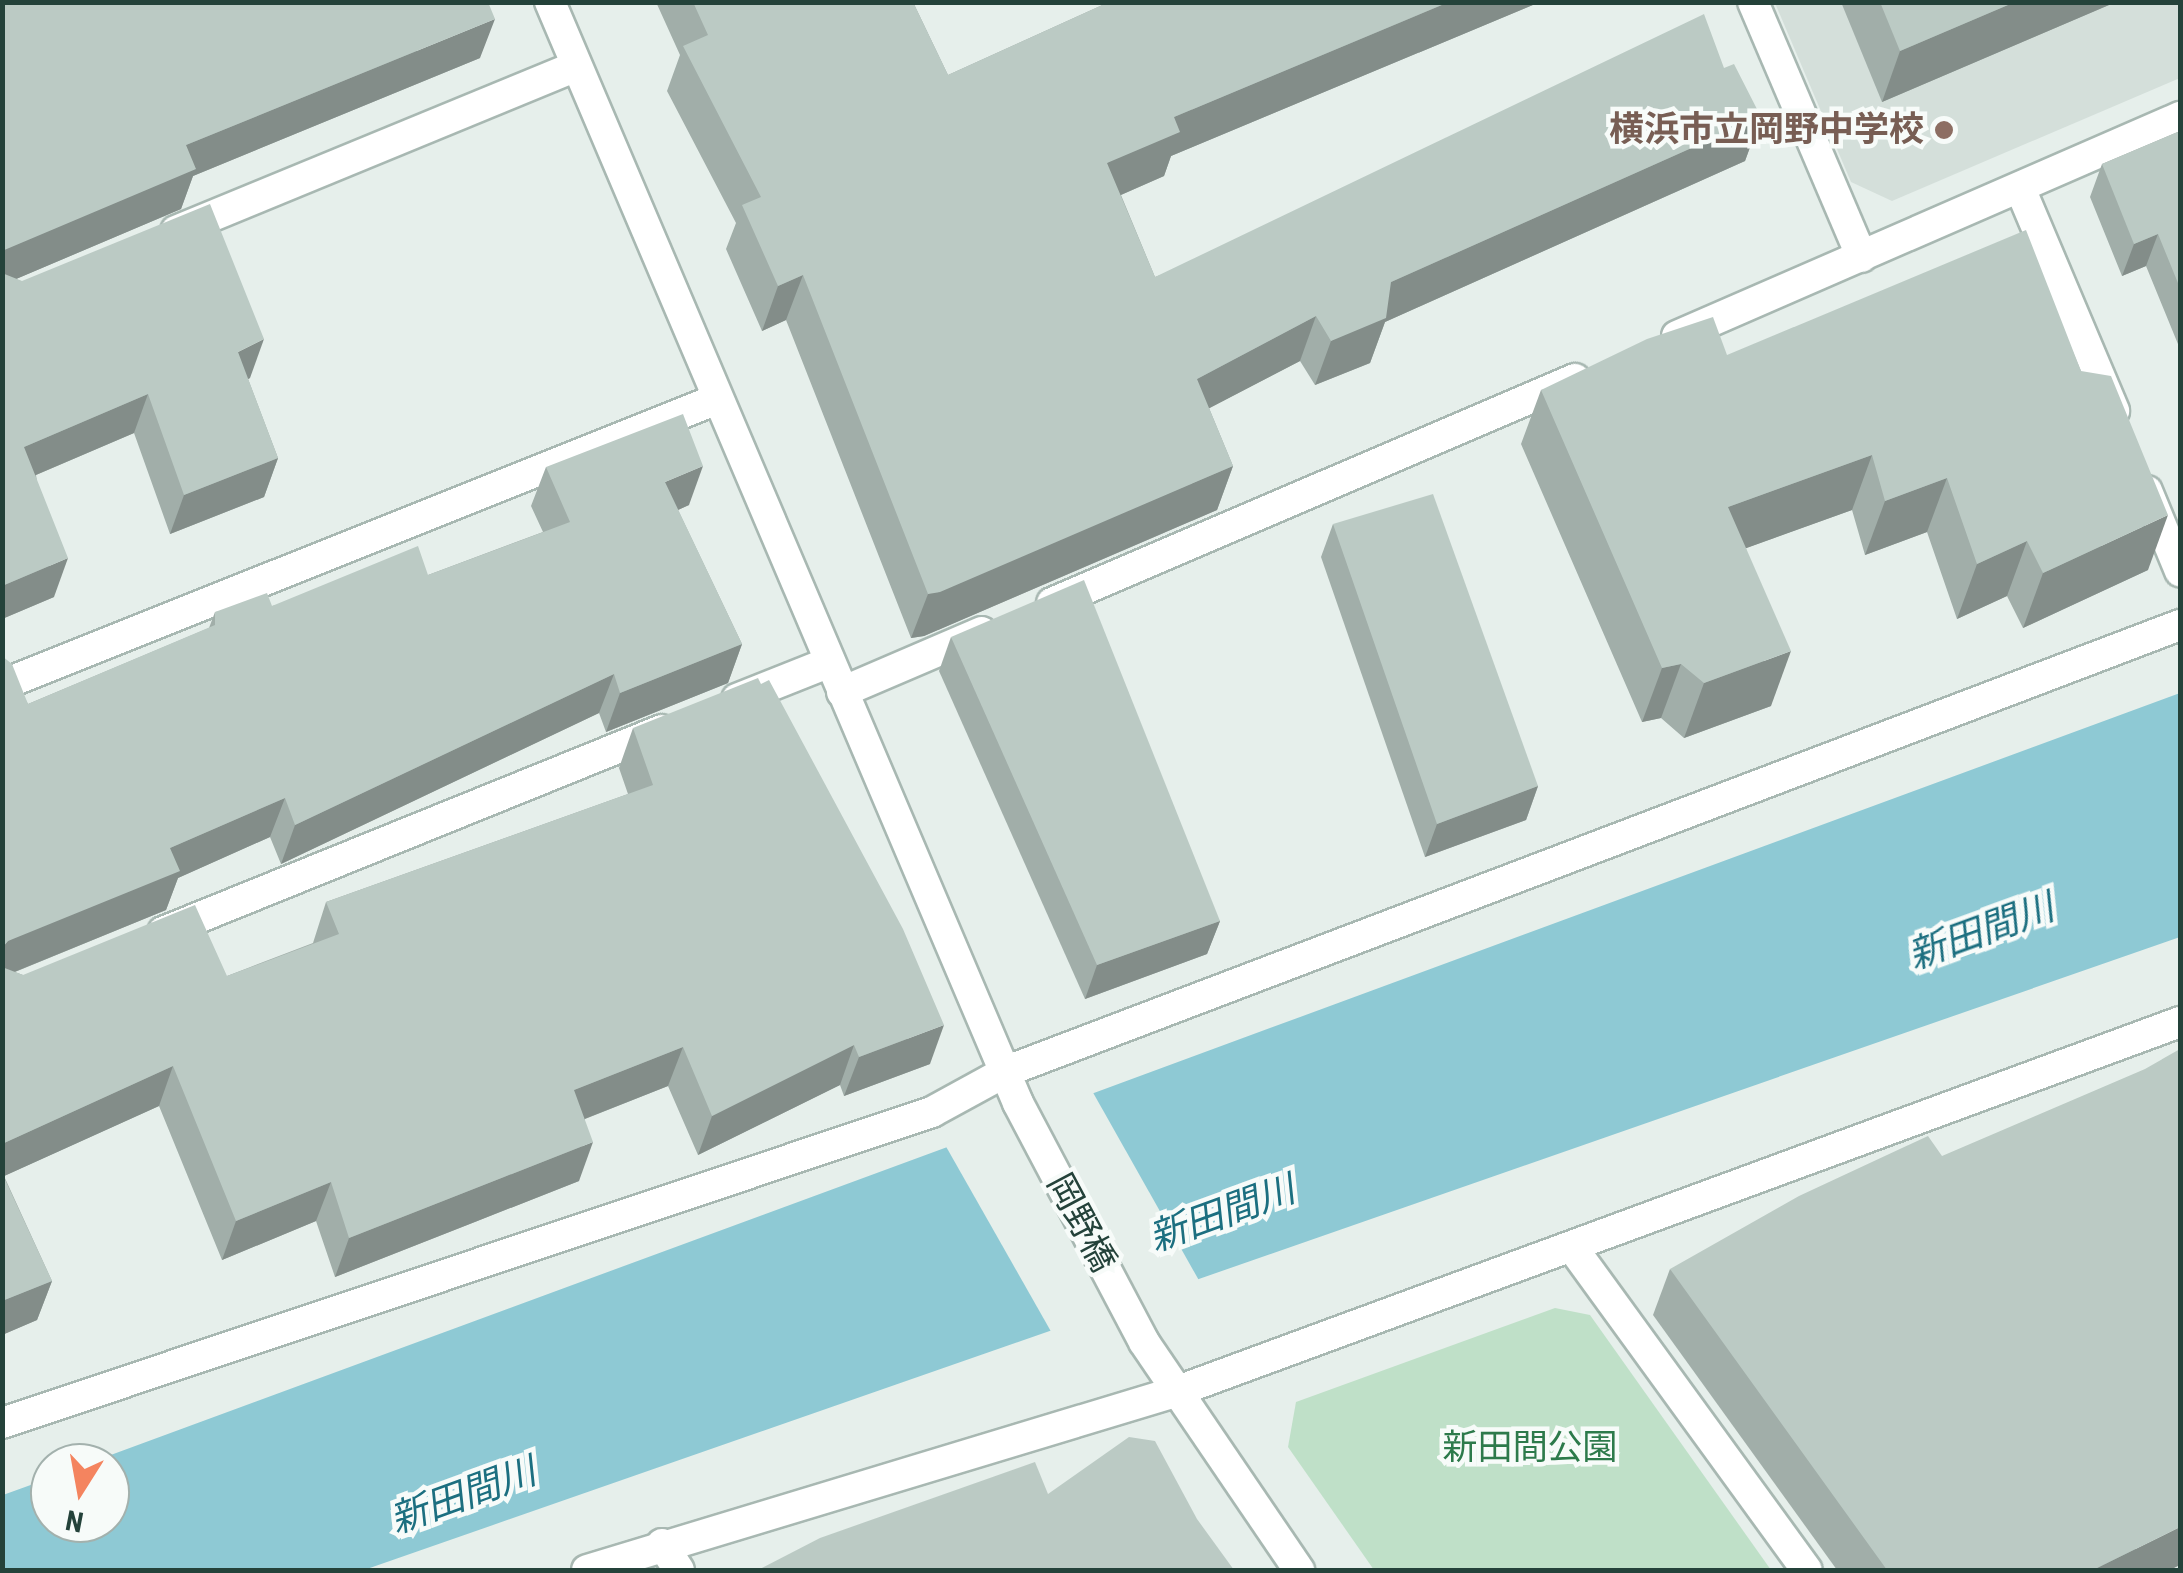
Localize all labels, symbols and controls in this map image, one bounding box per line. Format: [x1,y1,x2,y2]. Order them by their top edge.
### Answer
place label: 横浜市立岡野中学校 [1609,109,1924,151]
marker: 横浜市立岡野中学校 [1933,119,1955,141]
water label: 新田間川 [1902,885,2060,979]
street label: 岡野橋 [1038,1167,1124,1279]
water label: 新田間川 [1143,1167,1301,1261]
park label: 新田間公園 [1443,1427,1617,1469]
north arrow [30,1443,130,1543]
water label: 新田間川 [384,1449,542,1543]
text: N [63,1503,86,1539]

